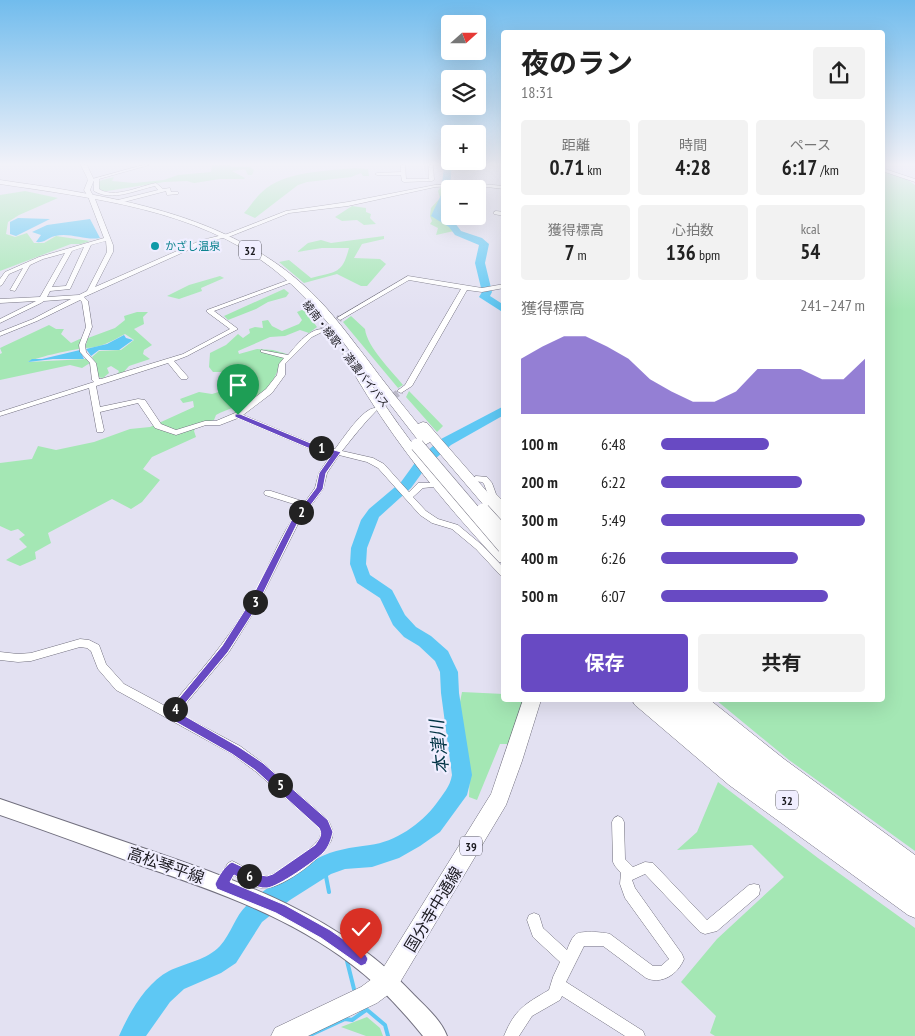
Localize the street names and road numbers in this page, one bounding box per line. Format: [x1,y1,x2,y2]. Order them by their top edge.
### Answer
road number: 32 [239,240,261,260]
street label: 綾南・綾歌・満濃バイパス [300,298,392,410]
road number: 32 [776,790,798,810]
road number: 39 [460,836,482,856]
street label: 高松琴平線 [125,843,207,887]
street label: 国分寺中通線 [400,863,466,955]

